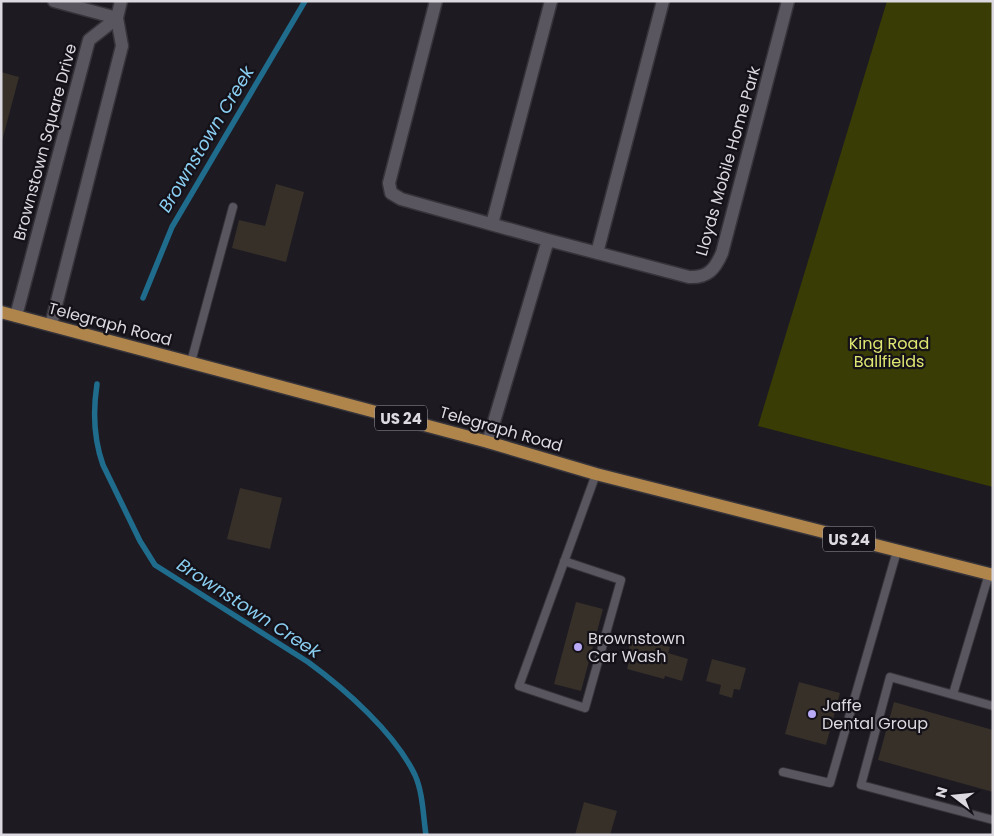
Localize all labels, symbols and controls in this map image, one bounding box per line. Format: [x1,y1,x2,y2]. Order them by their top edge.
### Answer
street label: Brownstown Square Drive [8,41,82,243]
water label: Brownstown Creek [152,60,260,217]
street label: Lloyds Mobile Home Park [690,63,766,259]
street label: Telegraph Road [46,296,174,352]
park label: King Road Ballfields [849,332,929,373]
street label: Telegraph Road [437,400,565,458]
road number: US 24 [375,406,427,430]
road number: US 24 [823,526,875,552]
water label: Brownstown Creek [172,552,326,664]
place label: Brownstown Car Wash [588,627,685,668]
marker: Brownstown Car Wash [572,641,584,653]
place label: Jaffe Dental Group [822,694,928,735]
marker: Jaffe Dental Group [806,708,818,720]
north arrow [929,771,979,821]
text: N [930,785,953,800]

